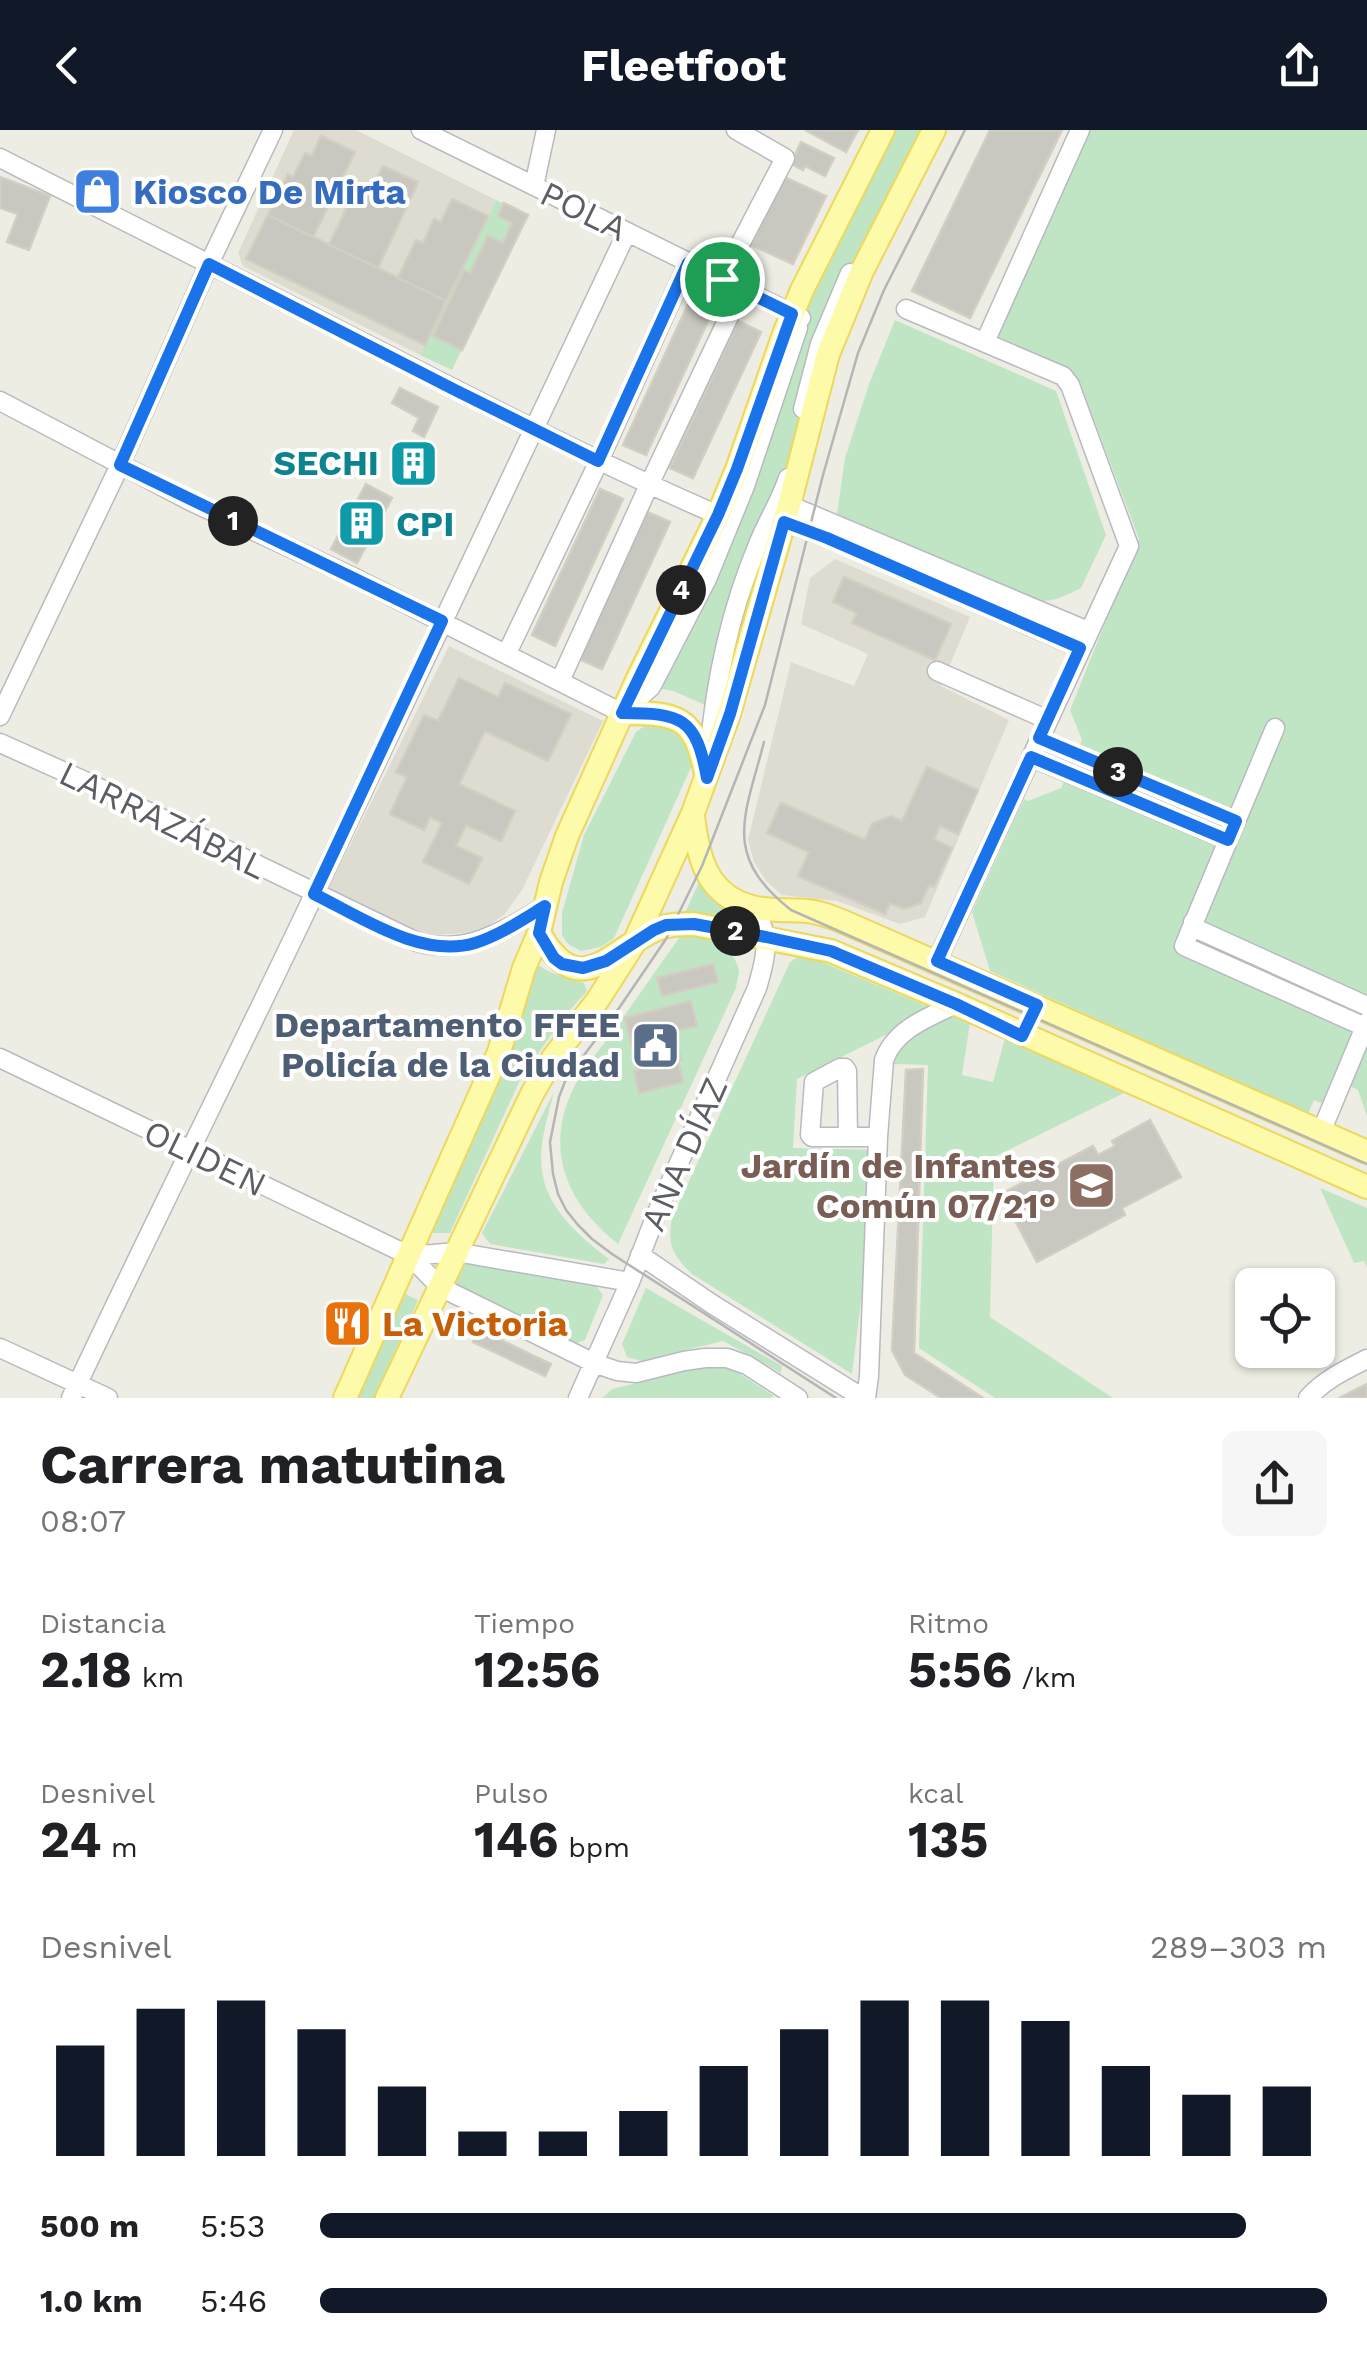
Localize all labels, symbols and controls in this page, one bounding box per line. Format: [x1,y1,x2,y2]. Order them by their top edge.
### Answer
icon: back [40,38,95,93]
icon: share [1272,38,1327,93]
text: Fleetfoot [581,39,786,92]
shop icon: Kiosco De Mirta [72,166,124,218]
place label: Kiosco De Mirta [133,171,406,213]
street label: POLA [534,172,634,250]
pin [680,237,765,322]
icon: arrive [695,252,750,307]
building icon: SECHI [388,437,440,489]
place label: SECHI [274,442,379,484]
pin: 1 [208,496,258,546]
building icon: CPI [335,498,387,550]
place label: CPI [396,503,454,545]
text: 1 [227,504,239,537]
pin: 4 [656,565,706,615]
text: 4 [672,573,690,606]
pin: 3 [1093,747,1143,797]
street label: LARRAZÁBAL [53,752,273,888]
text: 3 [1110,755,1126,788]
pin: 2 [710,906,760,956]
text: 2 [727,914,743,947]
place label: Departamento FFEE Policía de la Ciudad [274,1004,620,1086]
public building icon: Departamento FFEE Policía de la Ciudad [629,1019,681,1071]
street label: ANA DÍAZ [632,1071,736,1237]
street label: OLIDEN [137,1110,273,1206]
place label: Jardín de Infantes Común 07/21° [741,1145,1056,1227]
school or university icon: Jardín de Infantes Común 07/21° [1065,1160,1117,1212]
map controls [1235,1268,1335,1368]
button: locate [1235,1268,1335,1368]
restaurant icon: La Victoria [321,1298,373,1350]
place label: La Victoria [382,1303,568,1345]
button: share [1222,1431,1327,1536]
text: Carrera matutina [40,1432,505,1496]
text: 08:07 [40,1502,126,1540]
text: Distancia [40,1607,166,1640]
text: Tiempo [474,1607,575,1640]
text: Ritmo [908,1607,989,1640]
text: 2.18 [40,1640,132,1699]
text: 12:56 [474,1640,600,1699]
text: 5:56 [908,1640,1012,1699]
text: km [132,1661,184,1694]
text: /km [1012,1661,1077,1694]
text: Desnivel [40,1777,155,1810]
text: Pulso [474,1777,548,1810]
text: kcal [908,1777,963,1810]
text: 24 [40,1810,102,1869]
text: 146 [474,1810,559,1869]
text: 135 [908,1810,988,1869]
text: m [102,1831,138,1864]
text: bpm [559,1831,630,1864]
text: Desnivel [40,1928,172,1966]
text: 289–303 m [1150,1928,1327,1966]
text: 500 m [40,2207,139,2245]
text: 5:53 [200,2207,265,2245]
text: 1.0 km [40,2282,143,2320]
text: 5:46 [200,2282,267,2320]

